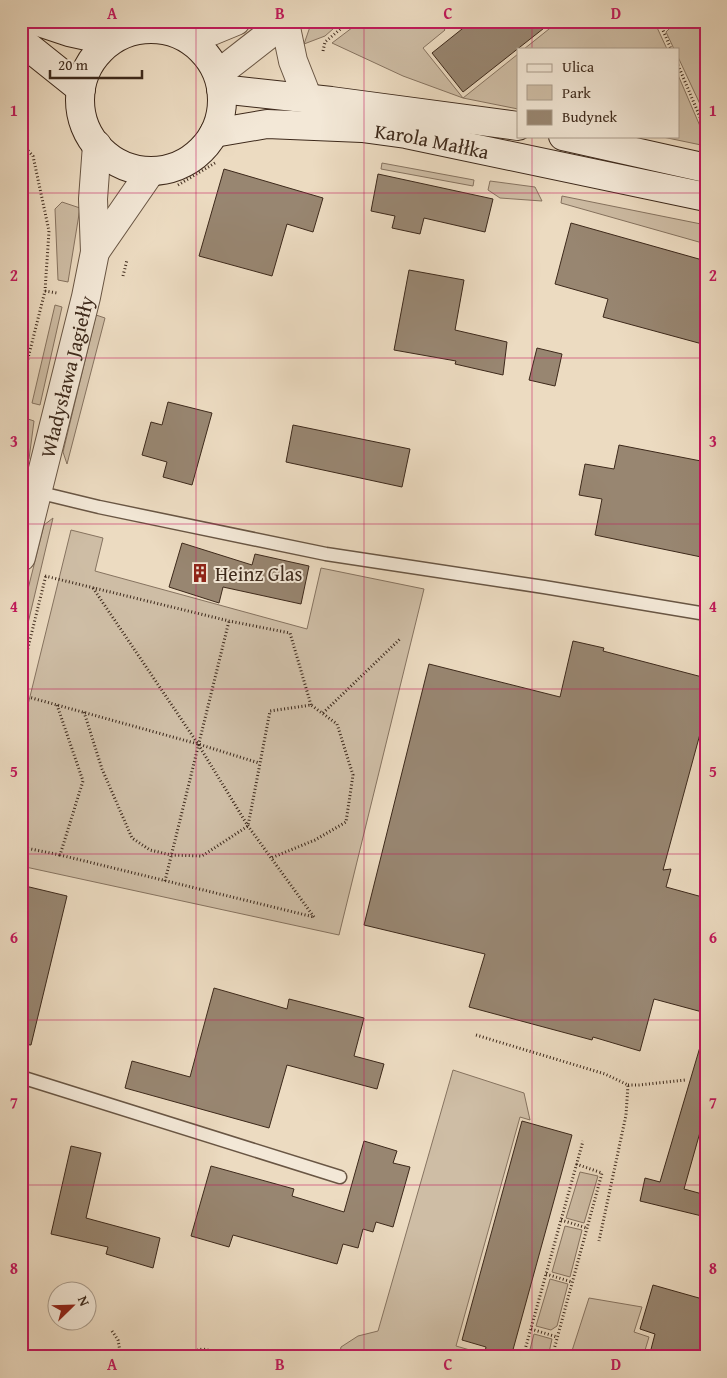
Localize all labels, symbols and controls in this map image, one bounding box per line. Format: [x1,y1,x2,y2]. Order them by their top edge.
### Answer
text: A [107,1,118,25]
text: B [275,1,285,25]
text: C [443,1,453,25]
text: D [611,1,621,25]
scale bar [50,48,142,80]
legend [517,48,680,138]
text: 20 m [58,54,89,75]
text: Ulica [562,56,594,77]
text: Park [562,82,591,103]
text: 1 [10,98,18,122]
text: 1 [709,98,717,122]
text: Budynek [562,106,618,127]
street label: Karola Małłka [373,115,493,166]
text: 2 [10,263,18,287]
text: 2 [709,263,717,287]
street label: Władysława Jagiełły [32,292,100,461]
text: 3 [10,429,18,453]
text: 3 [709,429,717,453]
place label: Heinz Glas [215,559,303,588]
building icon: Heinz Glas [189,562,211,584]
text: 4 [10,594,18,618]
text: 4 [709,594,717,618]
text: 5 [10,759,18,783]
text: 5 [709,759,717,783]
text: 6 [10,925,18,949]
text: 6 [709,925,717,949]
text: 7 [10,1090,18,1114]
text: 7 [709,1090,717,1114]
text: 8 [10,1256,18,1280]
text: 8 [709,1256,717,1280]
north arrow [48,1280,98,1330]
text: N [73,1293,95,1310]
text: A [107,1352,118,1376]
text: B [275,1352,285,1376]
text: C [443,1352,453,1376]
text: D [611,1352,621,1376]

